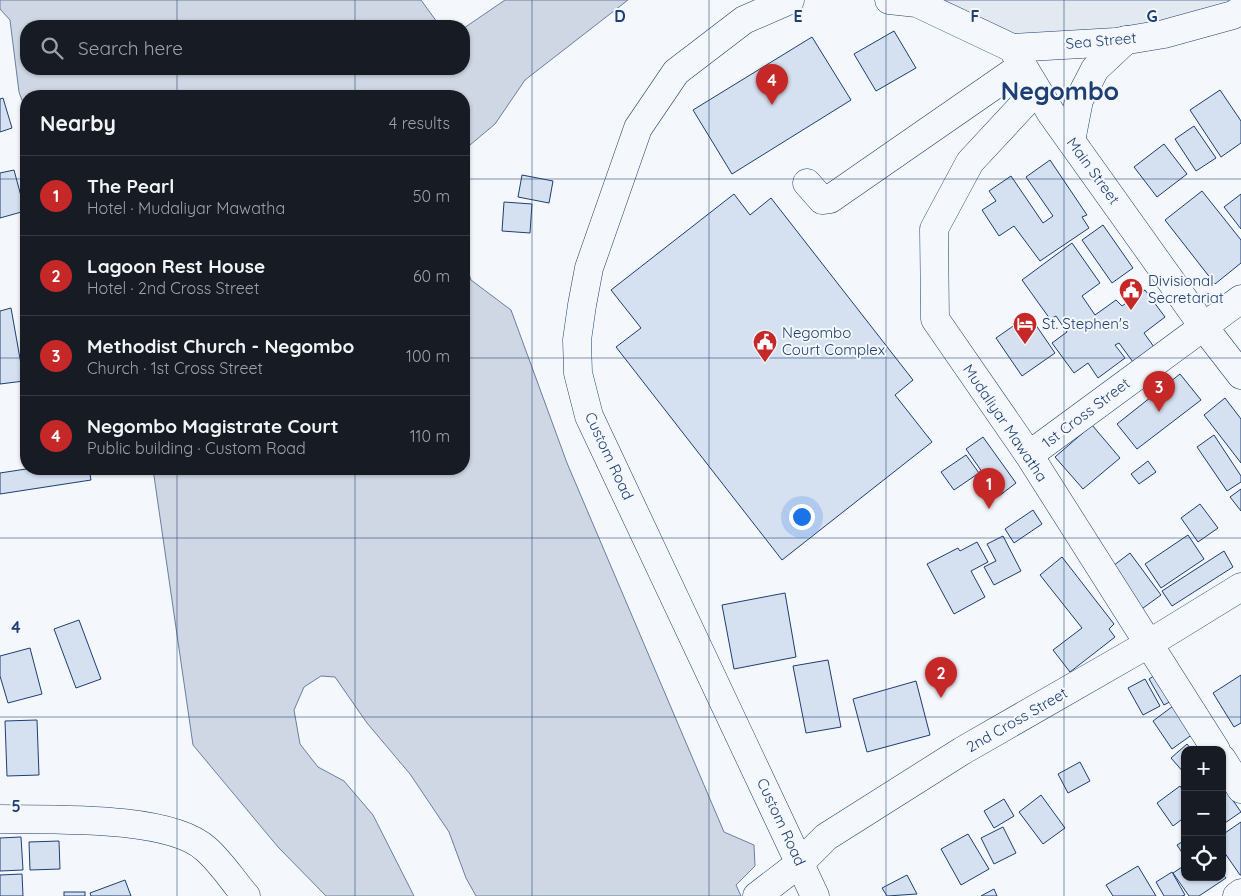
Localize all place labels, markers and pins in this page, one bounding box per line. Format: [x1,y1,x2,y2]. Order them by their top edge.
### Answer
pin: 4 [756,64,788,105]
place label: Divisional Secretariat [1148,271,1224,307]
public building icon: Divisional Secretariat [1118,277,1144,311]
hotel icon: St. Stephen's [1012,311,1038,345]
place label: St. Stephen's [1042,314,1129,333]
place label: Negombo Court Complex [782,323,885,359]
public building icon: Negombo Court Complex [752,329,778,363]
pin: 3 [1143,371,1175,412]
pin: 1 [973,468,1005,509]
pin: 2 [925,657,957,698]

